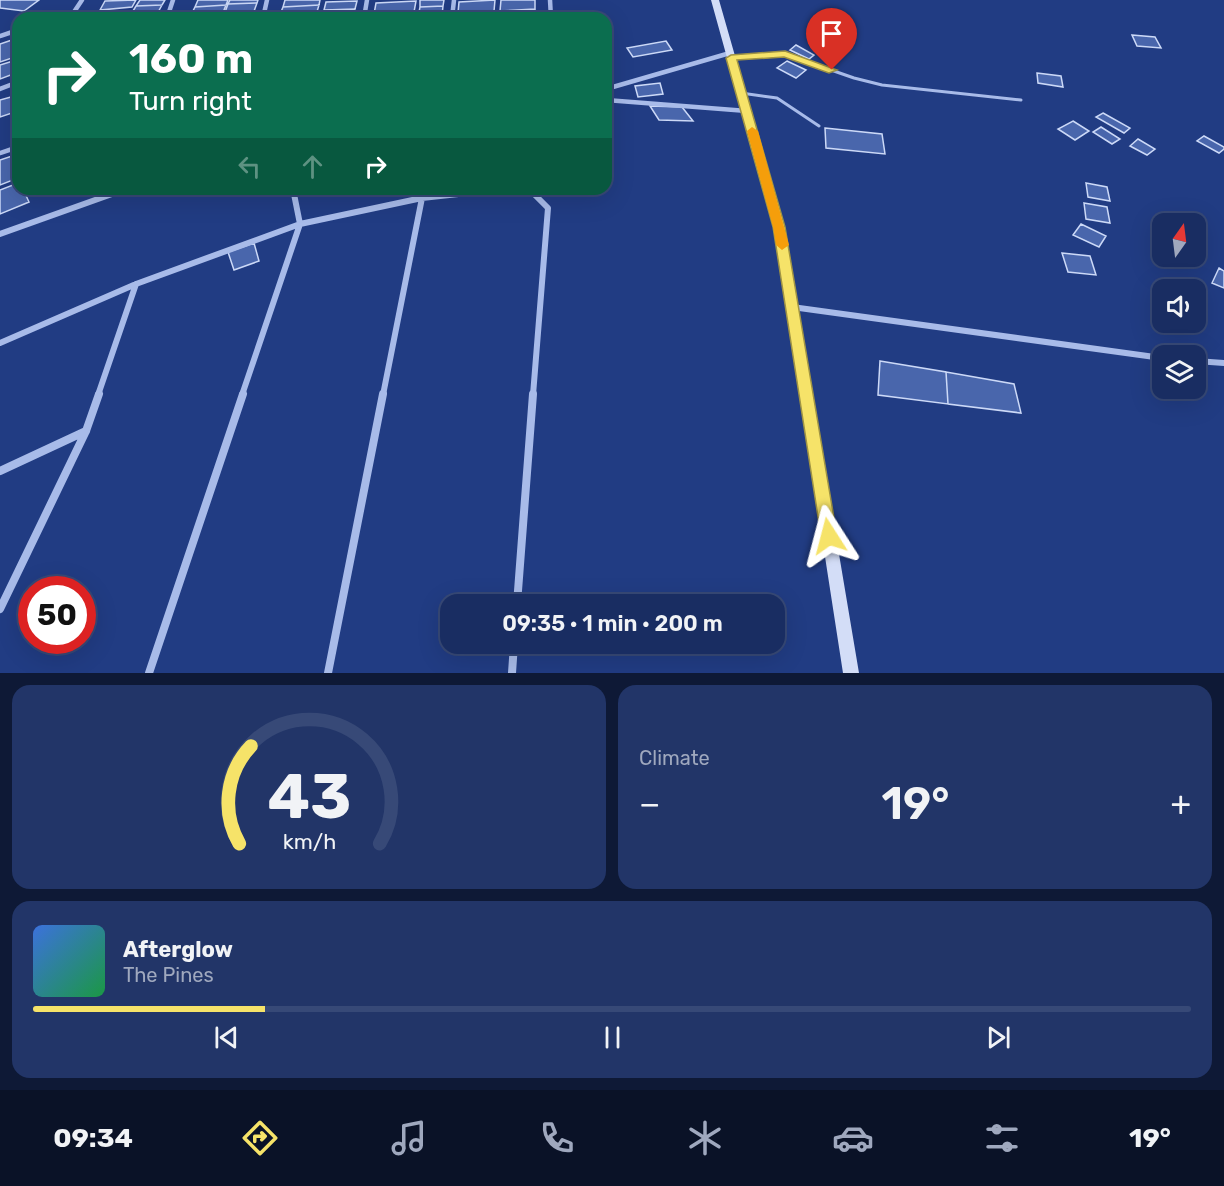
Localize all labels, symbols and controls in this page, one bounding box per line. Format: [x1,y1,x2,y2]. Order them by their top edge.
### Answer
pin [806,8,857,70]
icon: arrive [815,17,848,50]
text: 160 m [129,34,253,84]
icon: right [30,36,108,114]
text: Turn right [129,85,252,117]
icon: left [233,150,266,183]
icon: ahead [296,150,329,183]
icon: right [359,150,392,183]
north arrow [1152,213,1206,267]
map controls [1152,213,1206,399]
button: sound [1152,279,1206,333]
button: layers [1152,345,1206,399]
position arrow [797,504,861,568]
speed limit sign: 50 [18,576,96,654]
text: 09:35 · 1 min · 200 m [502,610,723,637]
text: Climate [639,746,710,770]
text: 43 [267,760,351,834]
text: 19° [881,777,949,830]
text: − [639,784,660,823]
text: + [1170,784,1191,823]
text: km/h [282,829,336,854]
text: Afterglow [123,936,233,963]
text: The Pines [123,963,214,987]
icon: previous [210,1021,243,1054]
icon: pause [596,1021,629,1054]
icon: next [982,1021,1015,1054]
icon: directions [239,1117,281,1159]
icon: music [388,1117,430,1159]
icon: phone [536,1117,578,1159]
icon: climate [684,1117,726,1159]
icon: car [832,1117,874,1159]
icon: filters [981,1117,1023,1159]
text: 09:34 [53,1122,133,1154]
text: 19° [1129,1122,1171,1154]

